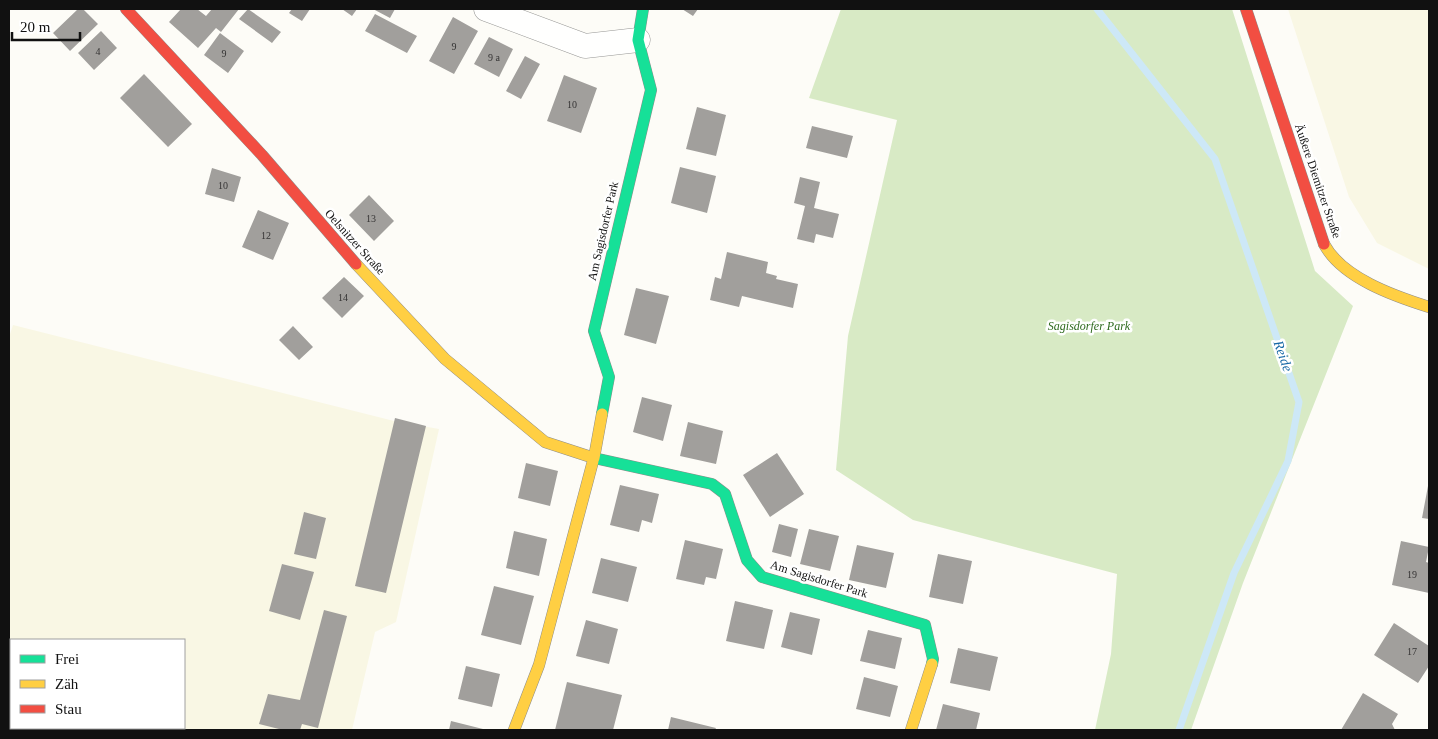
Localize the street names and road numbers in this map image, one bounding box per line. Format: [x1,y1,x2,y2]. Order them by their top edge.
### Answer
street label: Äußere Diemitzer Straße [1292,122,1344,240]
street label: Am Sagisdorfer Park [585,180,621,282]
street label: Oelsnitzer Straße [322,206,388,278]
street label: Am Sagisdorfer Park [769,557,869,601]

